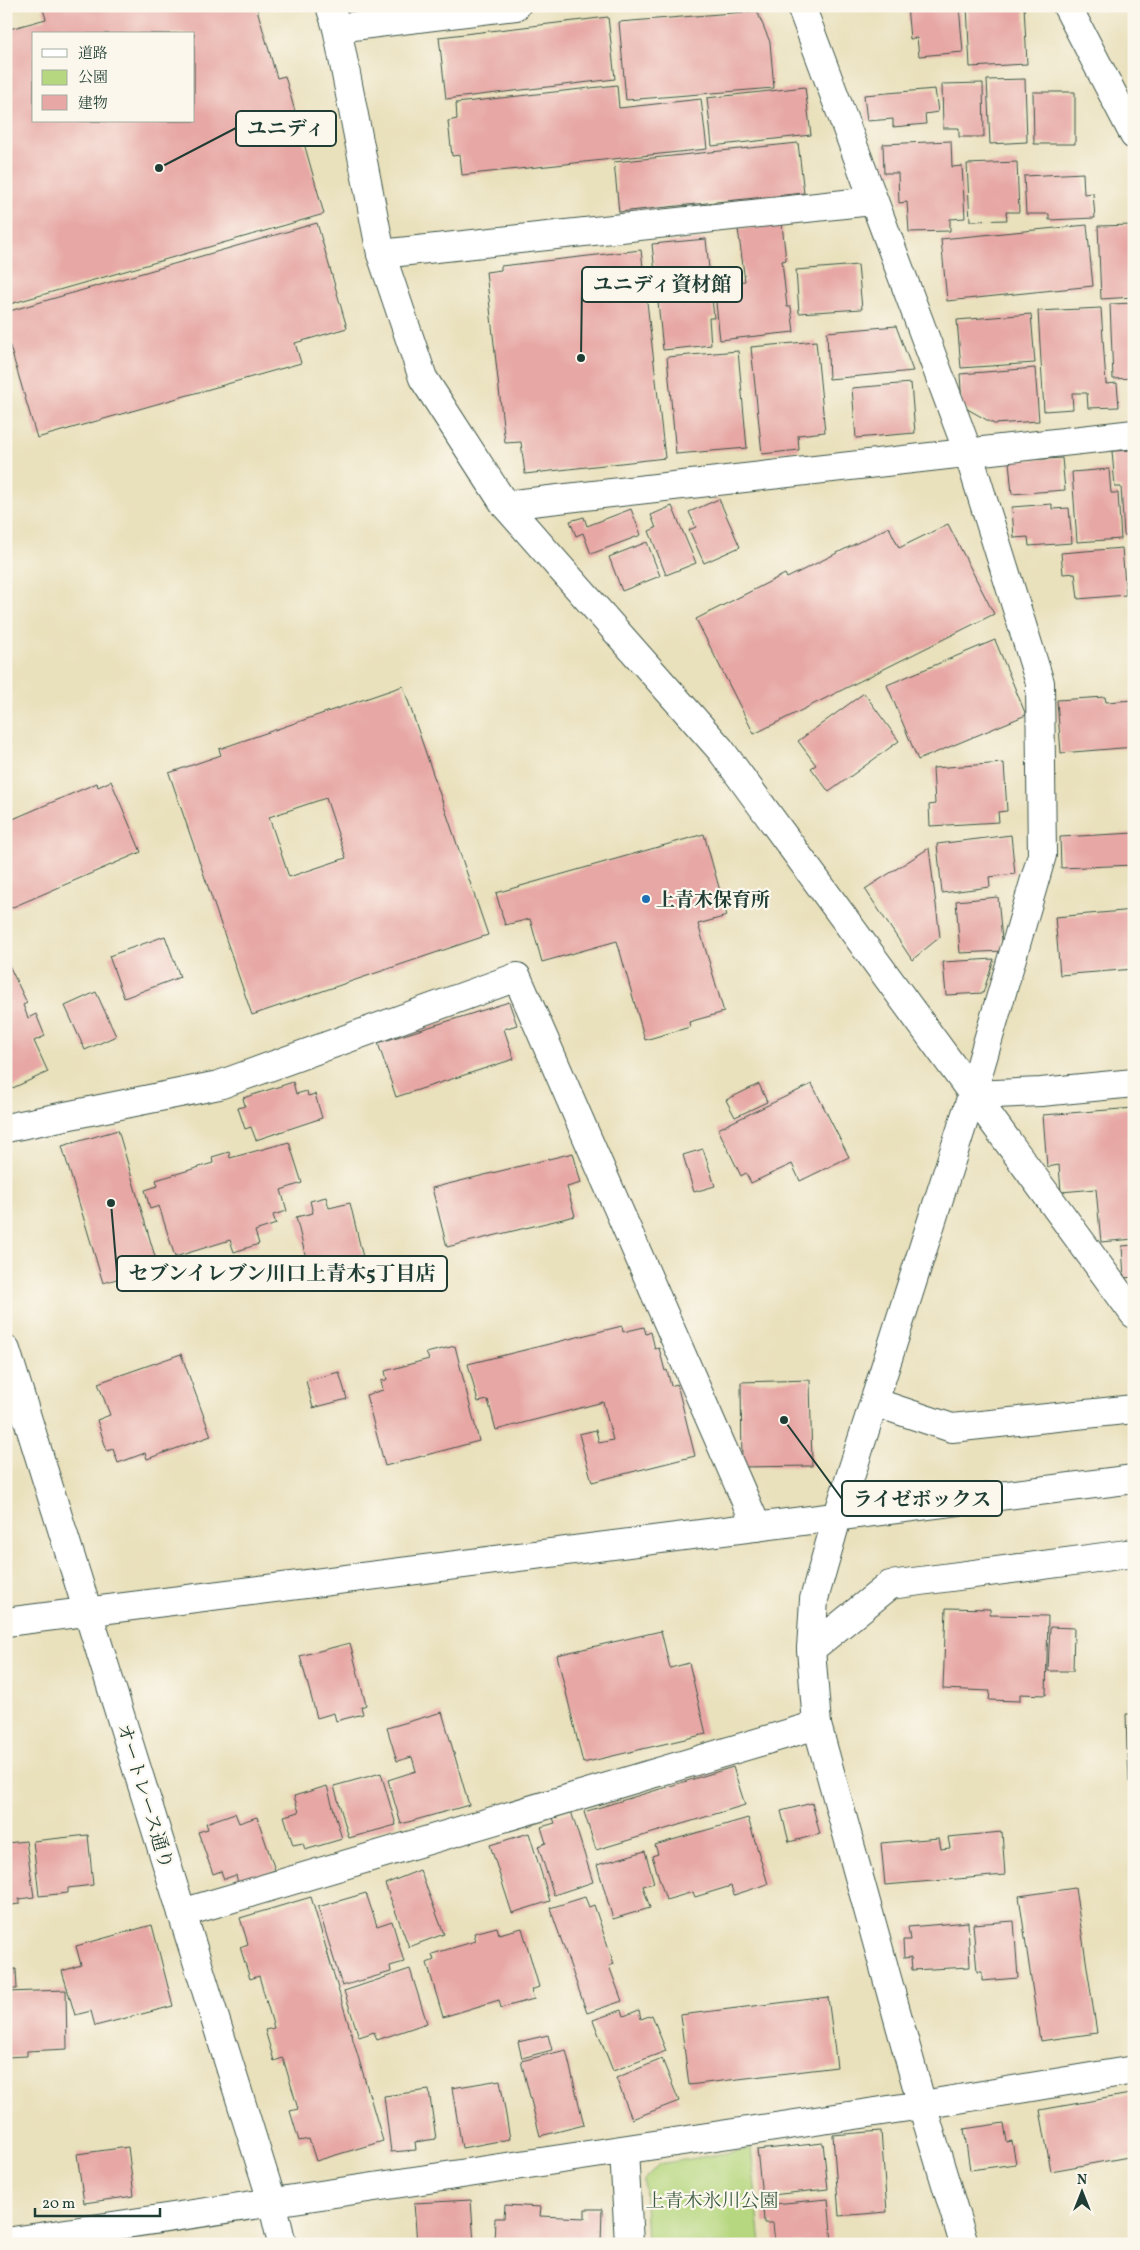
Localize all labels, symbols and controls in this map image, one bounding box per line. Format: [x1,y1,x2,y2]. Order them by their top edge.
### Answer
legend [32,32,195,122]
text: 道路 [78,44,108,65]
text: 公園 [78,68,108,89]
text: 建物 [78,94,108,115]
callout: ユニディ [236,111,336,146]
text: ユニディ [247,116,325,144]
callout: ユニディ資材館 [582,267,742,302]
text: ユニディ資材館 [593,272,731,300]
place label: 上青木保育所 [656,888,770,914]
marker: 上青木保育所 [640,893,652,905]
callout: セブンイレブン川口上青木5丁目店 [117,1256,447,1291]
text: セブンイレブン川口上青木5丁目店 [128,1261,436,1289]
callout: ライゼボックス [842,1481,1002,1516]
text: ライゼボックス [853,1487,991,1515]
street label: オートレース通り [110,1721,179,1873]
north arrow [1058,2168,1108,2218]
text: N [1077,2171,1087,2190]
scale bar [35,2185,160,2217]
park label: 上青木氷川公園 [645,2189,779,2215]
text: 20 m [42,2194,75,2215]

